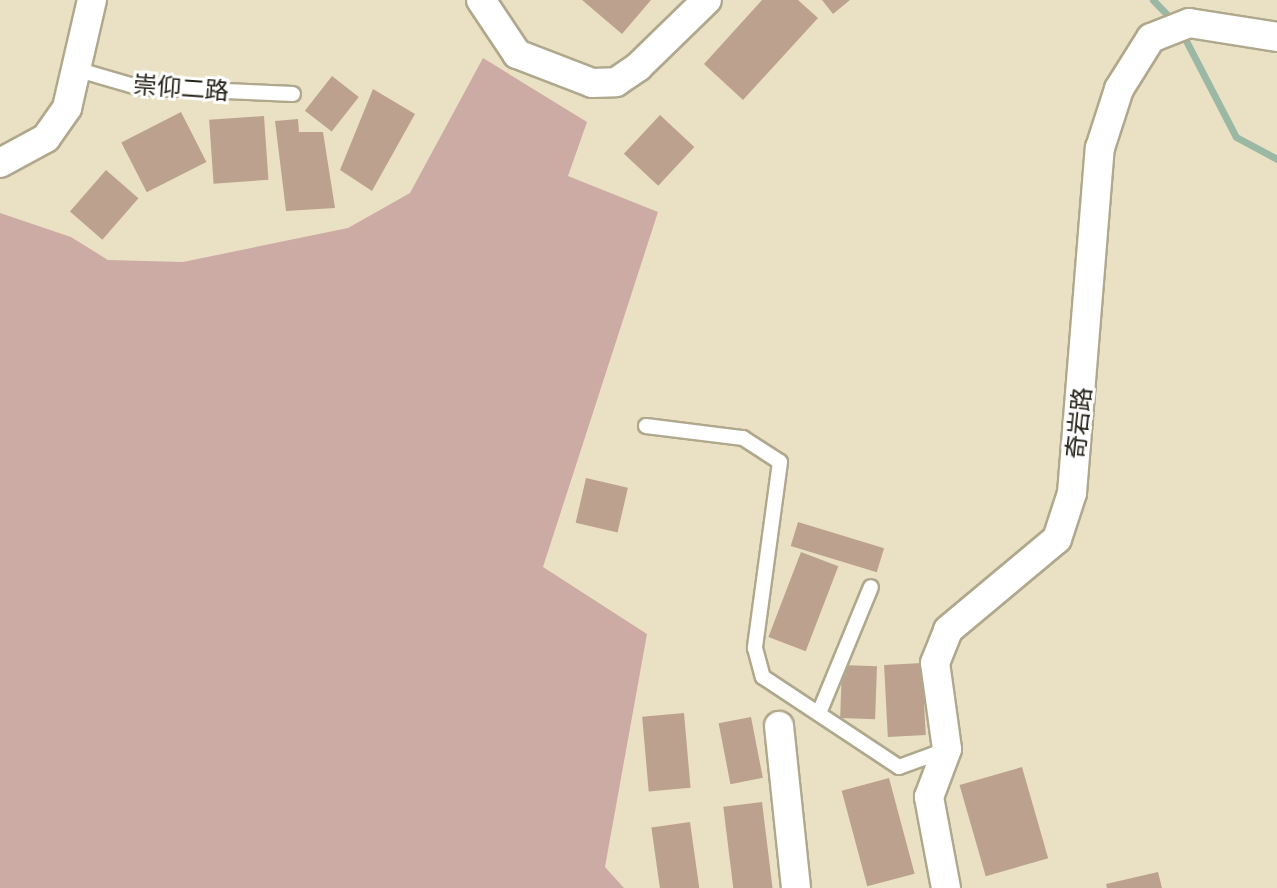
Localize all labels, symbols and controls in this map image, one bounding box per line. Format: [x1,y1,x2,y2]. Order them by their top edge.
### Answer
street label: 崇仰二路 [132,69,230,105]
street label: 奇岩路 [1060,386,1096,460]

